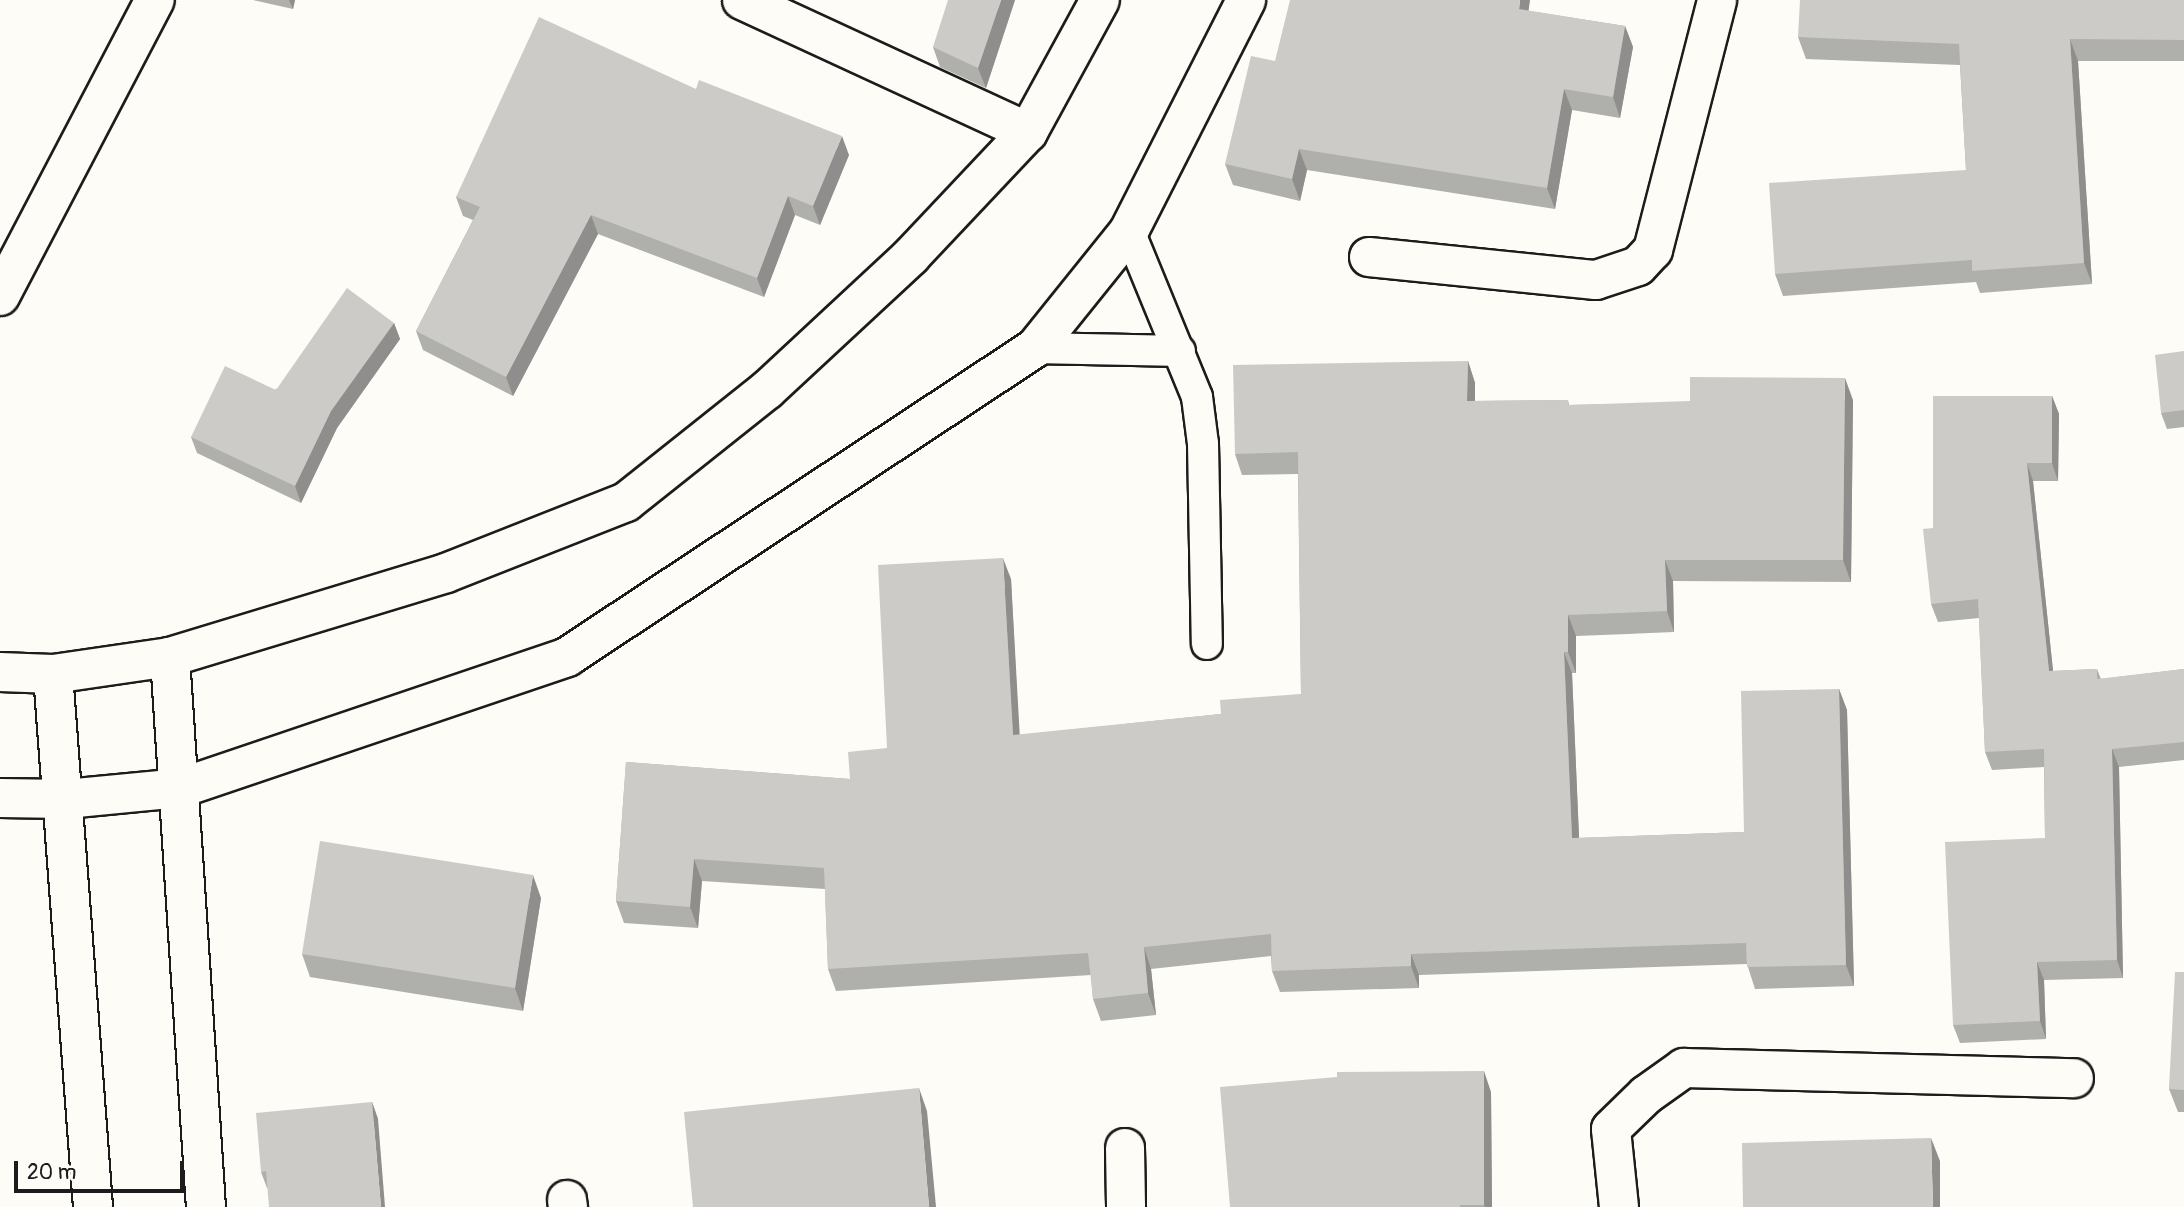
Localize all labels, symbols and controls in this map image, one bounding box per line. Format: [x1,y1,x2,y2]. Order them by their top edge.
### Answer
scale bar [18,1148,187,1192]
text: 20 m [27,1159,76,1186]

